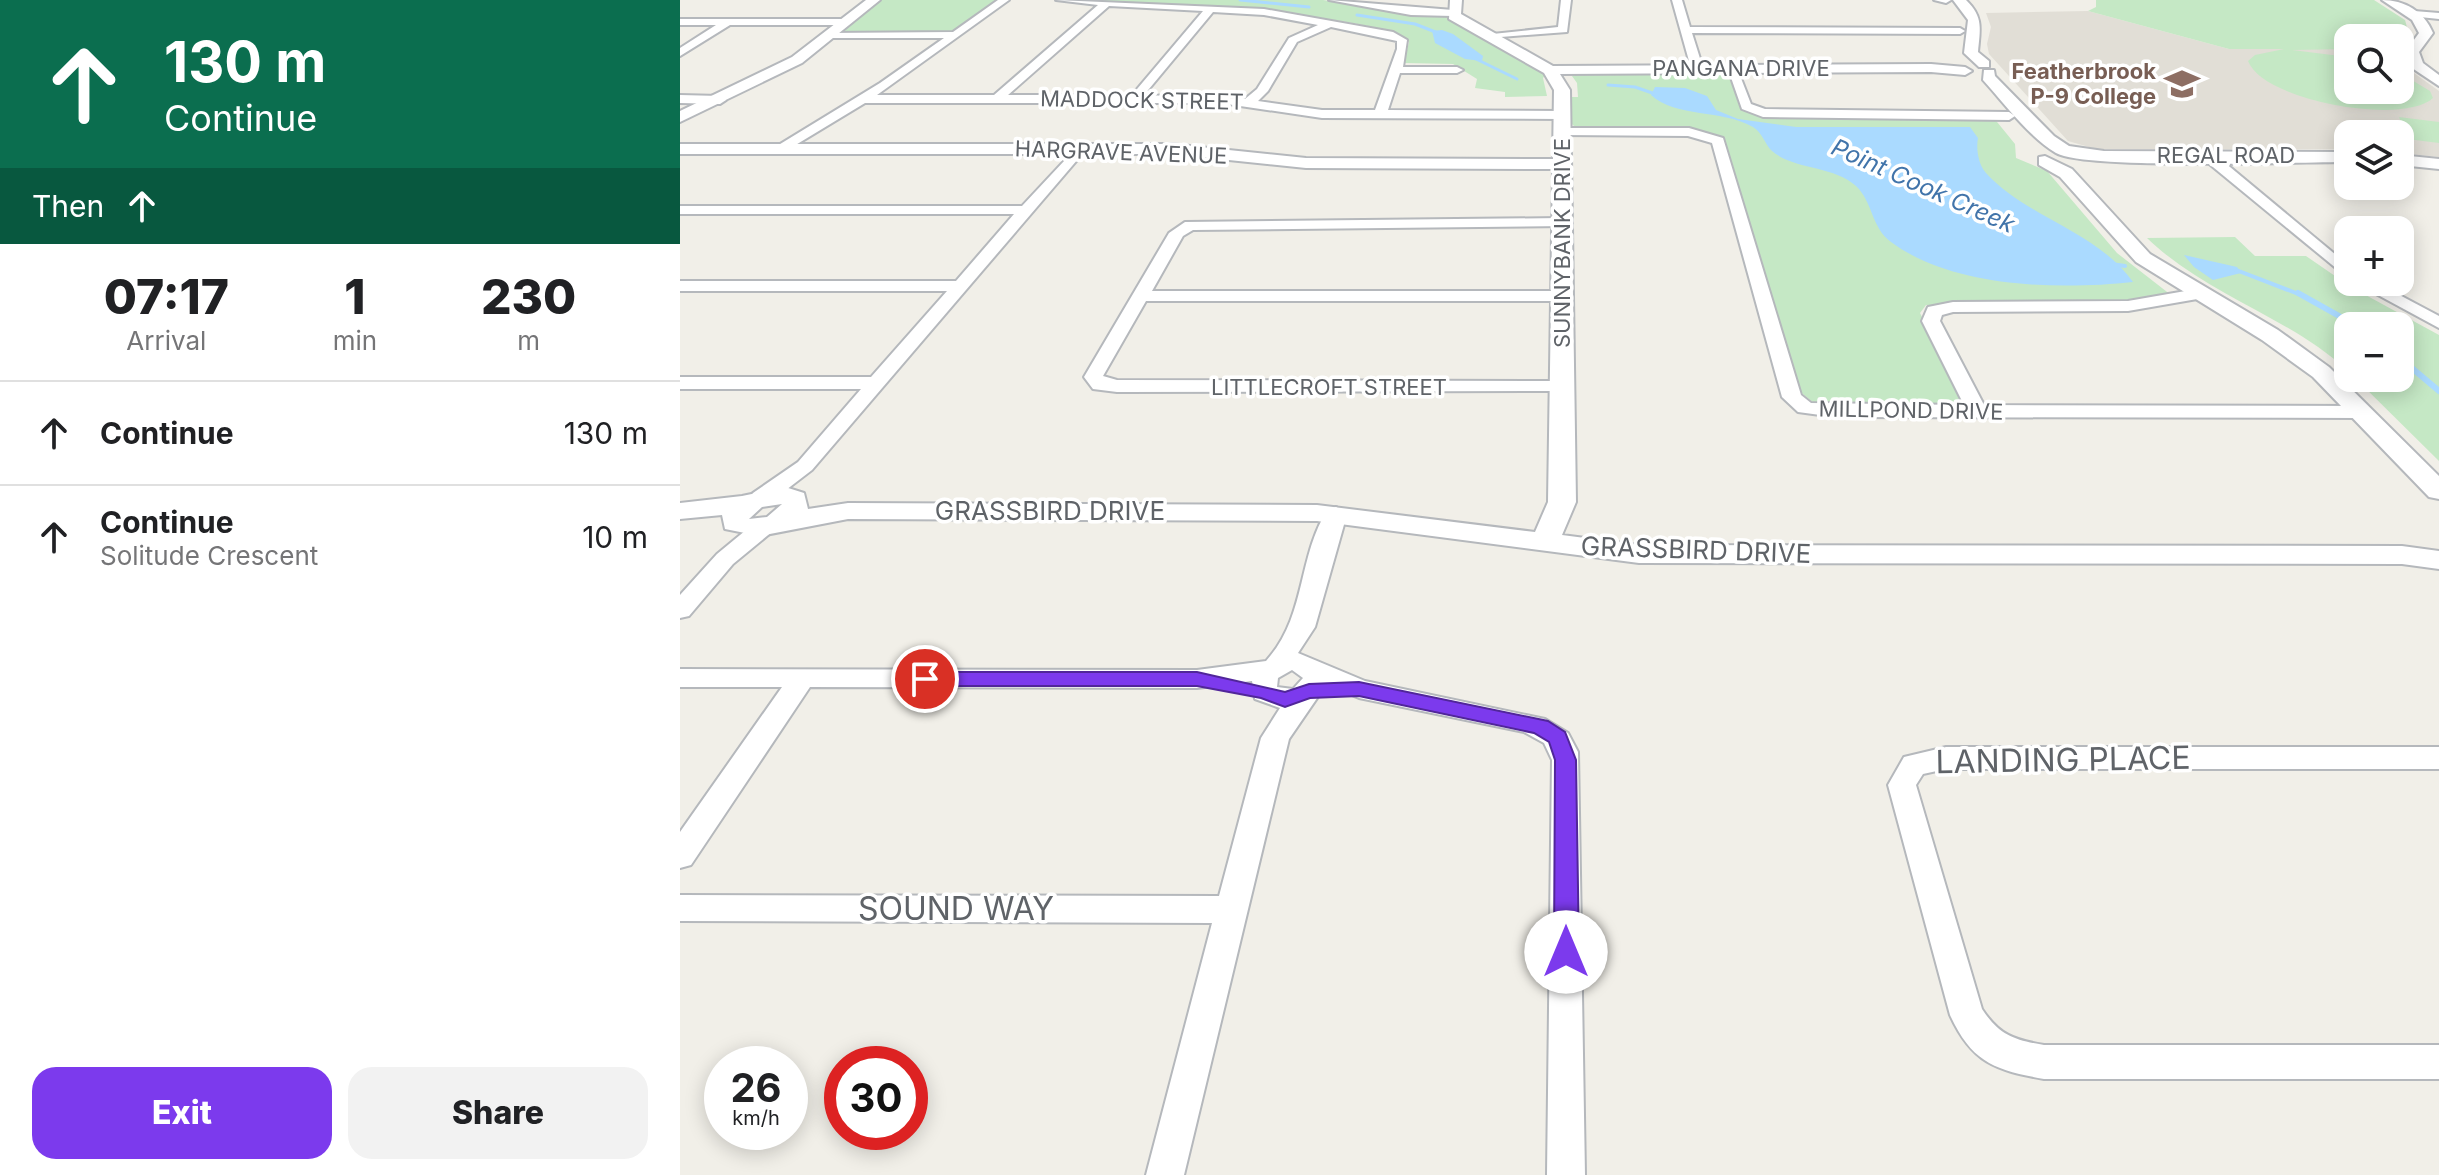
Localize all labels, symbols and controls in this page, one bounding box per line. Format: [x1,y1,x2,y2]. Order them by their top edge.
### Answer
map controls [2334,24,2414,392]
button: search [2334,24,2414,104]
text: 130 m [164,28,326,96]
icon: ahead [32,32,136,136]
street label: PANGANA DRIVE [1652,55,1830,81]
place label: Featherbrook P-9 College [2011,58,2156,109]
school or university icon: Featherbrook P-9 College [2163,65,2201,103]
street label: MADDOCK STREET [1040,85,1244,115]
text: Continue [164,96,317,140]
button: layers [2334,120,2414,200]
water label: Point Cook Creek [1827,132,2020,239]
street label: HARGRAVE AVENUE [1014,135,1228,169]
street label: SUNNYBANK DRIVE [1549,138,1575,348]
street label: REGAL ROAD [2157,142,2295,168]
icon: ahead [120,184,164,228]
text: Then [32,188,104,224]
button: + [2334,216,2414,296]
text: 07:17 [104,267,229,326]
text: 1 [344,267,366,326]
text: 230 [481,267,576,326]
button: − [2334,312,2414,392]
text: Arrival [126,325,206,356]
text: min [333,325,377,356]
text: m [517,325,540,356]
street label: LITTLECROFT STREET [1211,374,1447,400]
street label: MILLPOND DRIVE [1819,395,2003,425]
icon: ahead [32,411,76,455]
text: Continue [100,415,234,451]
text: 130 m [564,415,648,451]
street label: GRASSBIRD DRIVE [935,495,1165,526]
text: Continue [100,504,234,540]
icon: ahead [32,515,76,559]
text: 10 m [582,519,648,555]
street label: GRASSBIRD DRIVE [1580,530,1812,569]
text: Solitude Crescent [100,540,318,571]
pin [891,645,959,713]
icon: arrive [903,657,947,701]
street label: LANDING PLACE [1935,738,2191,781]
street label: SOUND WAY [858,889,1054,928]
position arrow [1524,910,1608,994]
speed limit sign: 30 [824,1046,928,1150]
text: 26 [730,1063,782,1112]
button: Exit [32,1067,332,1159]
button: Share [348,1067,648,1159]
text: km/h [732,1106,780,1130]

